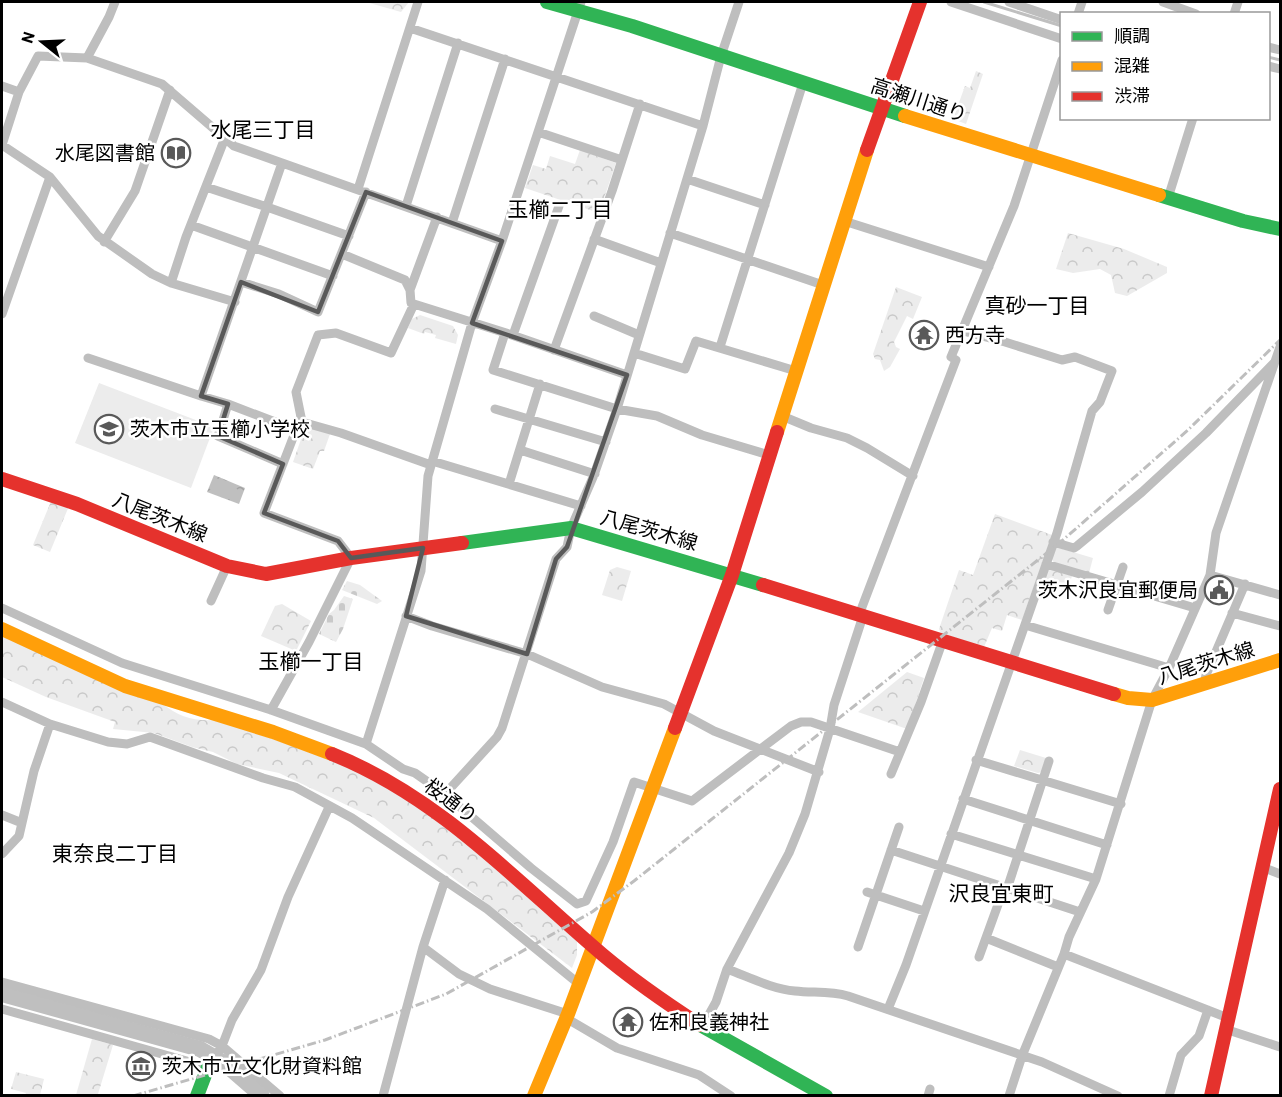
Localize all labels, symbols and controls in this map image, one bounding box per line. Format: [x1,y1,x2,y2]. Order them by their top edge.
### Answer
north arrow [12,12,72,72]
legend [1060,12,1270,120]
text: 順調 [1114,24,1150,46]
text: N [17,29,38,45]
text: 混雑 [1114,54,1150,76]
street label: 高瀬川通り [868,72,971,126]
text: 渋滞 [1114,84,1150,106]
district label: 水尾三丁目 [211,116,316,141]
library icon: 水尾図書館 [160,137,192,169]
place label: 水尾図書館 [55,140,155,164]
district label: 玉櫛二丁目 [508,196,613,221]
district label: 真砂一丁目 [985,292,1090,317]
temple icon: 西方寺 [908,319,940,351]
place label: 西方寺 [945,322,1005,346]
school or university icon: 茨木市立玉櫛小学校 [93,413,125,445]
place label: 茨木市立玉櫛小学校 [130,416,310,440]
street label: 八尾茨木線 [110,486,211,546]
street label: 八尾茨木線 [598,504,701,554]
public building icon: 茨木沢良宜郵便局 [1203,574,1235,606]
place label: 茨木沢良宜郵便局 [1038,577,1198,601]
street label: 八尾茨木線 [1154,636,1257,688]
district label: 玉櫛一丁目 [259,648,364,673]
street label: 桜通り [420,773,483,828]
district label: 東奈良二丁目 [52,840,178,865]
district label: 沢良宜東町 [949,880,1054,905]
temple icon: 佐和良義神社 [612,1006,644,1038]
place label: 佐和良義神社 [649,1009,769,1033]
museum icon: 茨木市立文化財資料館 [125,1050,157,1082]
place label: 茨木市立文化財資料館 [162,1053,362,1077]

